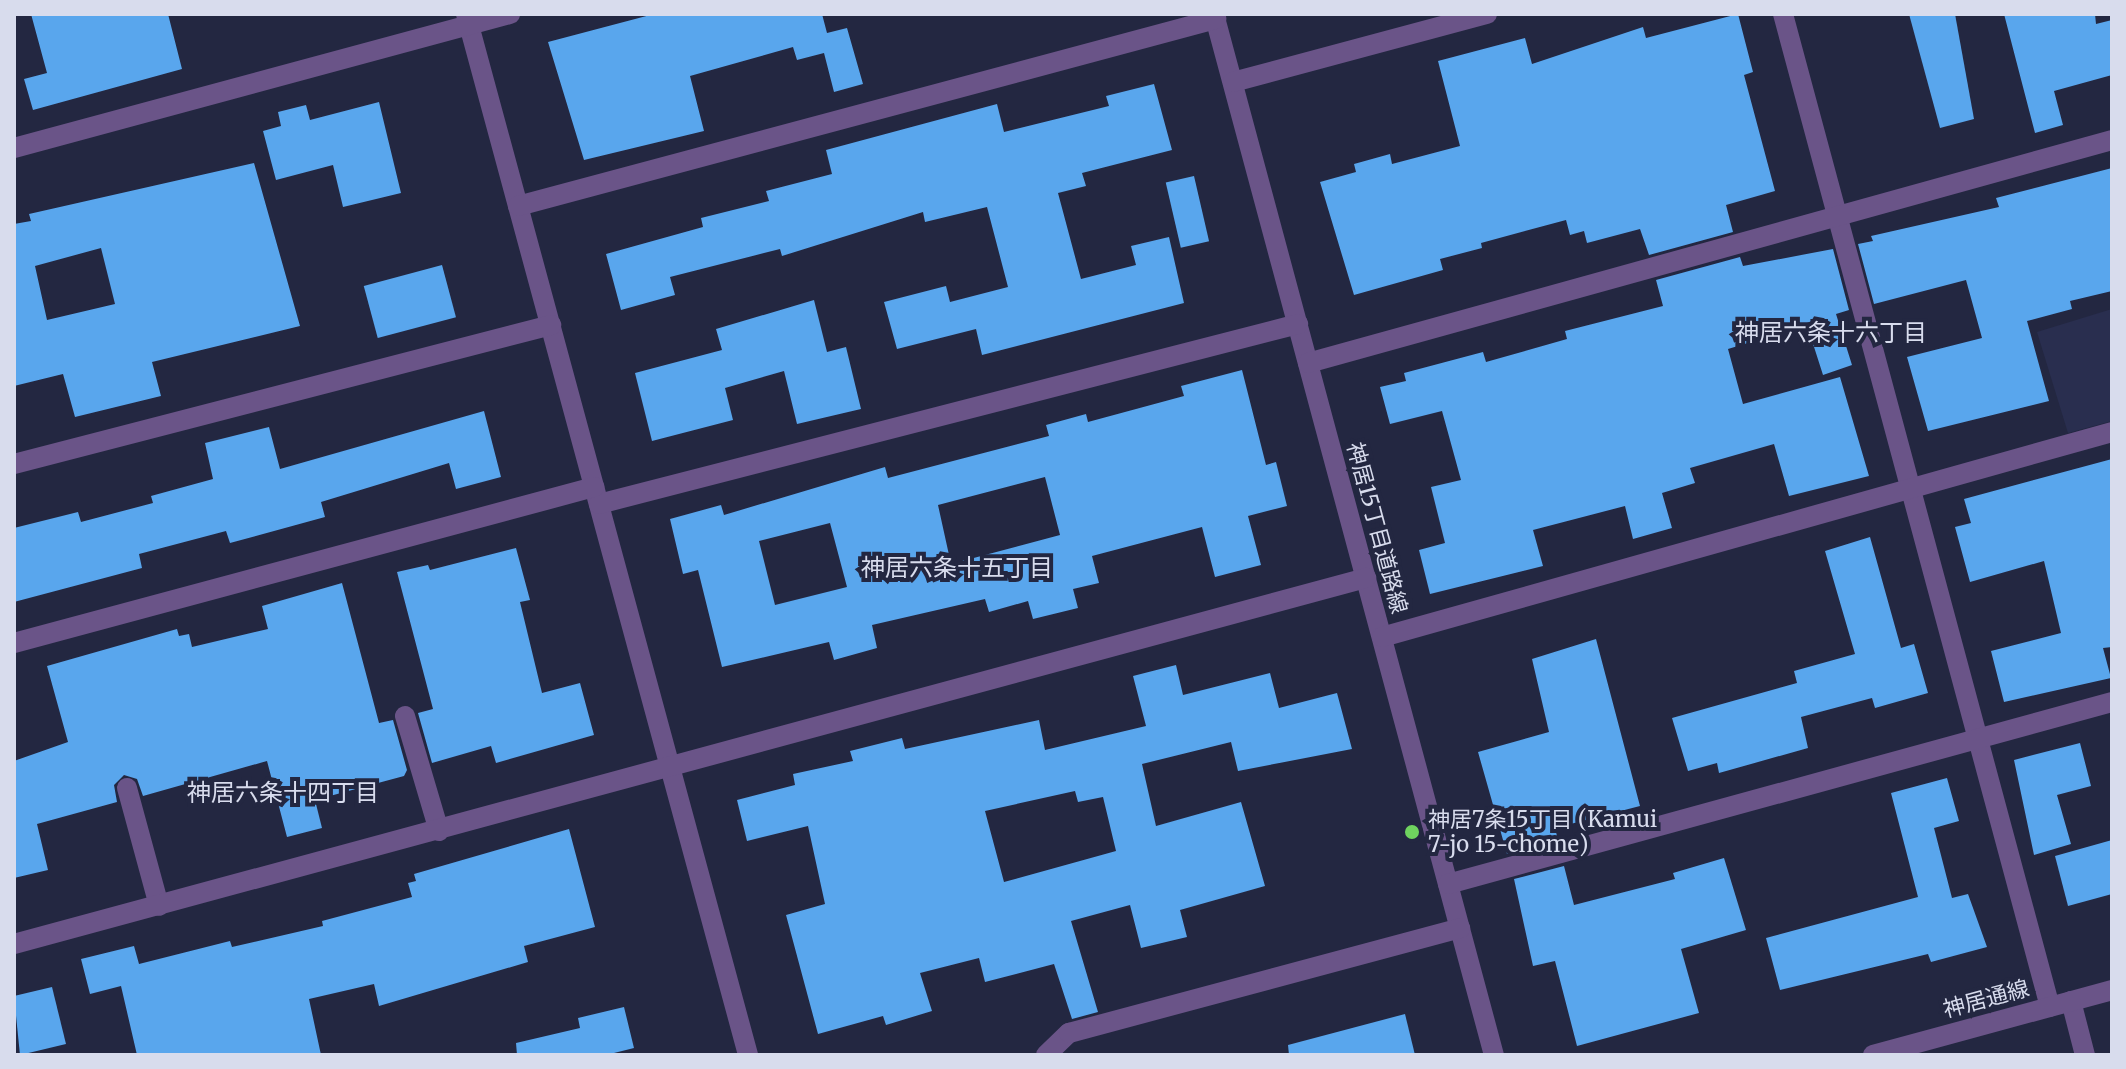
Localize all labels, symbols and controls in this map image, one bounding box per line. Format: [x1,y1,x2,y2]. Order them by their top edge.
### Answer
district label: 神居六条十六丁目 [1735,319,1927,347]
street label: 神居15丁目道路線 [1341,440,1413,616]
district label: 神居六条十五丁目 [861,554,1053,582]
district label: 神居六条十四丁目 [187,779,379,807]
place label: 神居7条15丁目 (Kamui 7-jo 15-chome) [1428,806,1656,858]
marker: 神居7条15丁目 (Kamui 7-jo 15-chome) [1403,823,1421,841]
street label: 神居通線 [1940,975,2032,1023]

